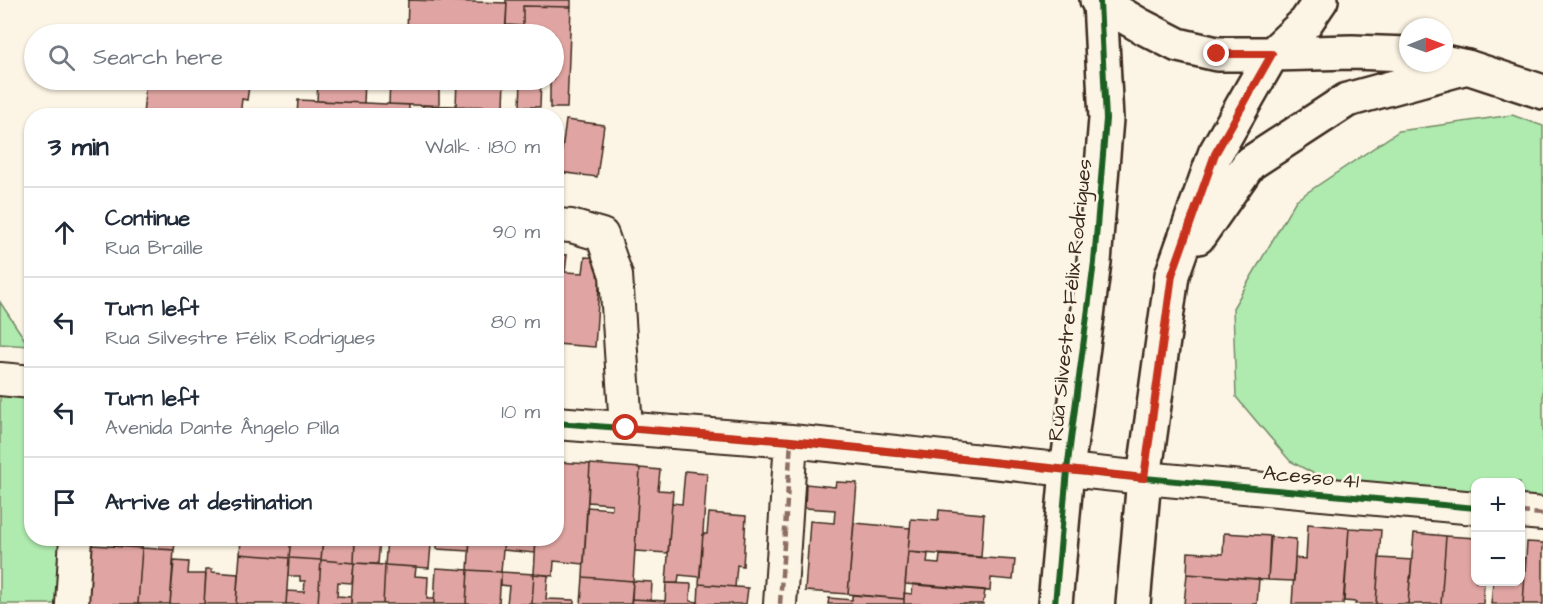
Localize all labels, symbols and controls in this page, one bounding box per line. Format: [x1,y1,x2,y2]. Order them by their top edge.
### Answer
north arrow [1399,18,1453,72]
search box [24,24,564,90]
route end [1203,40,1229,66]
icon: search [45,41,78,74]
text: Search here [93,42,223,73]
text: 3 min [48,129,109,165]
text: Walk · 180 m [425,133,540,161]
street label: Rua Silvestre Félix Rodrigues [1041,157,1101,443]
text: Continue [105,203,190,234]
icon: ahead [48,216,81,249]
text: 90 m [492,218,540,246]
text: Rua Braille [105,234,203,262]
text: Turn left [105,293,199,324]
icon: left [48,306,81,339]
text: 80 m [491,308,540,336]
text: Rua Silvestre Félix Rodrigues [105,324,375,352]
text: Turn left [105,383,199,414]
icon: left [48,396,81,429]
text: 10 m [501,398,540,426]
text: Avenida Dante Ângelo Pilla [105,414,339,442]
route start [612,414,638,440]
street label: Acesso 41 [1262,458,1361,496]
map controls [1471,478,1525,586]
button: + [1471,478,1525,532]
icon: arrive [48,486,81,519]
text: Arrive at destination [105,487,312,518]
button: − [1471,532,1525,586]

